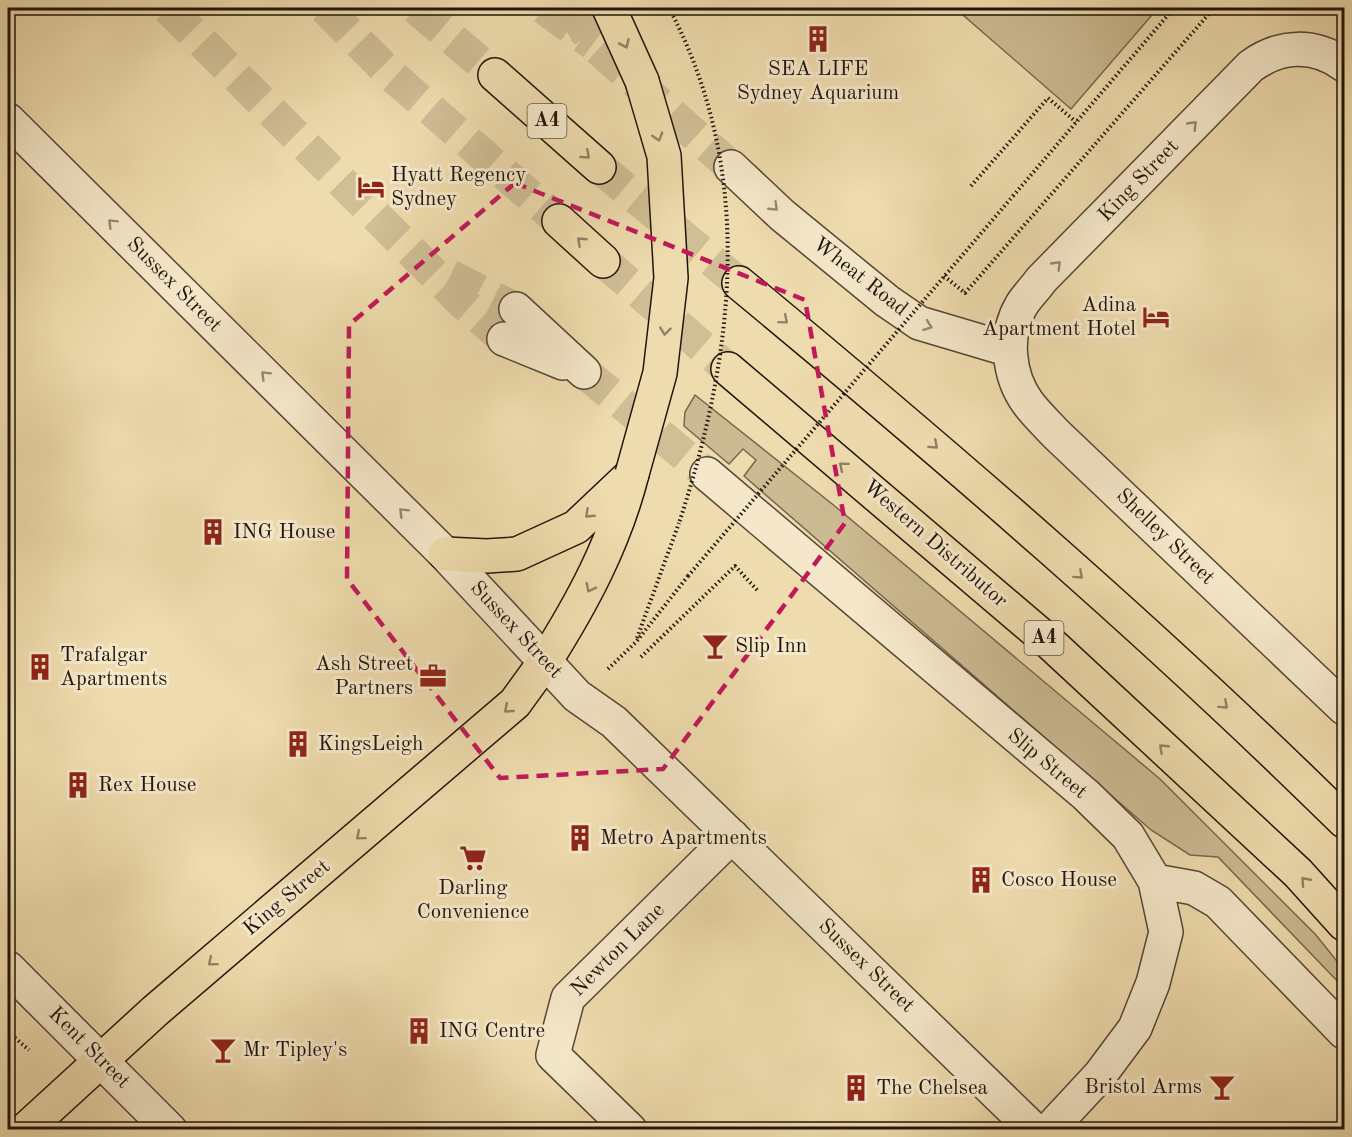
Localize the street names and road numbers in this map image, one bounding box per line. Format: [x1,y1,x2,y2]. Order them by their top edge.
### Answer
road number: A4 [528,104,566,138]
street label: King Street [1095,136,1183,226]
street label: Sussex Street [123,234,225,336]
street label: Wheat Road [809,234,911,320]
street label: Western Distributor [859,476,1011,612]
street label: Shelley Street [1112,485,1218,589]
street label: Sussex Street [466,577,566,683]
road number: A4 [1024,621,1064,655]
street label: Slip Street [1003,725,1091,803]
street label: King Street [240,856,334,940]
street label: Newton Lane [567,899,669,1001]
street label: Sussex Street [814,915,918,1017]
street label: Kent Street [44,1003,134,1093]

